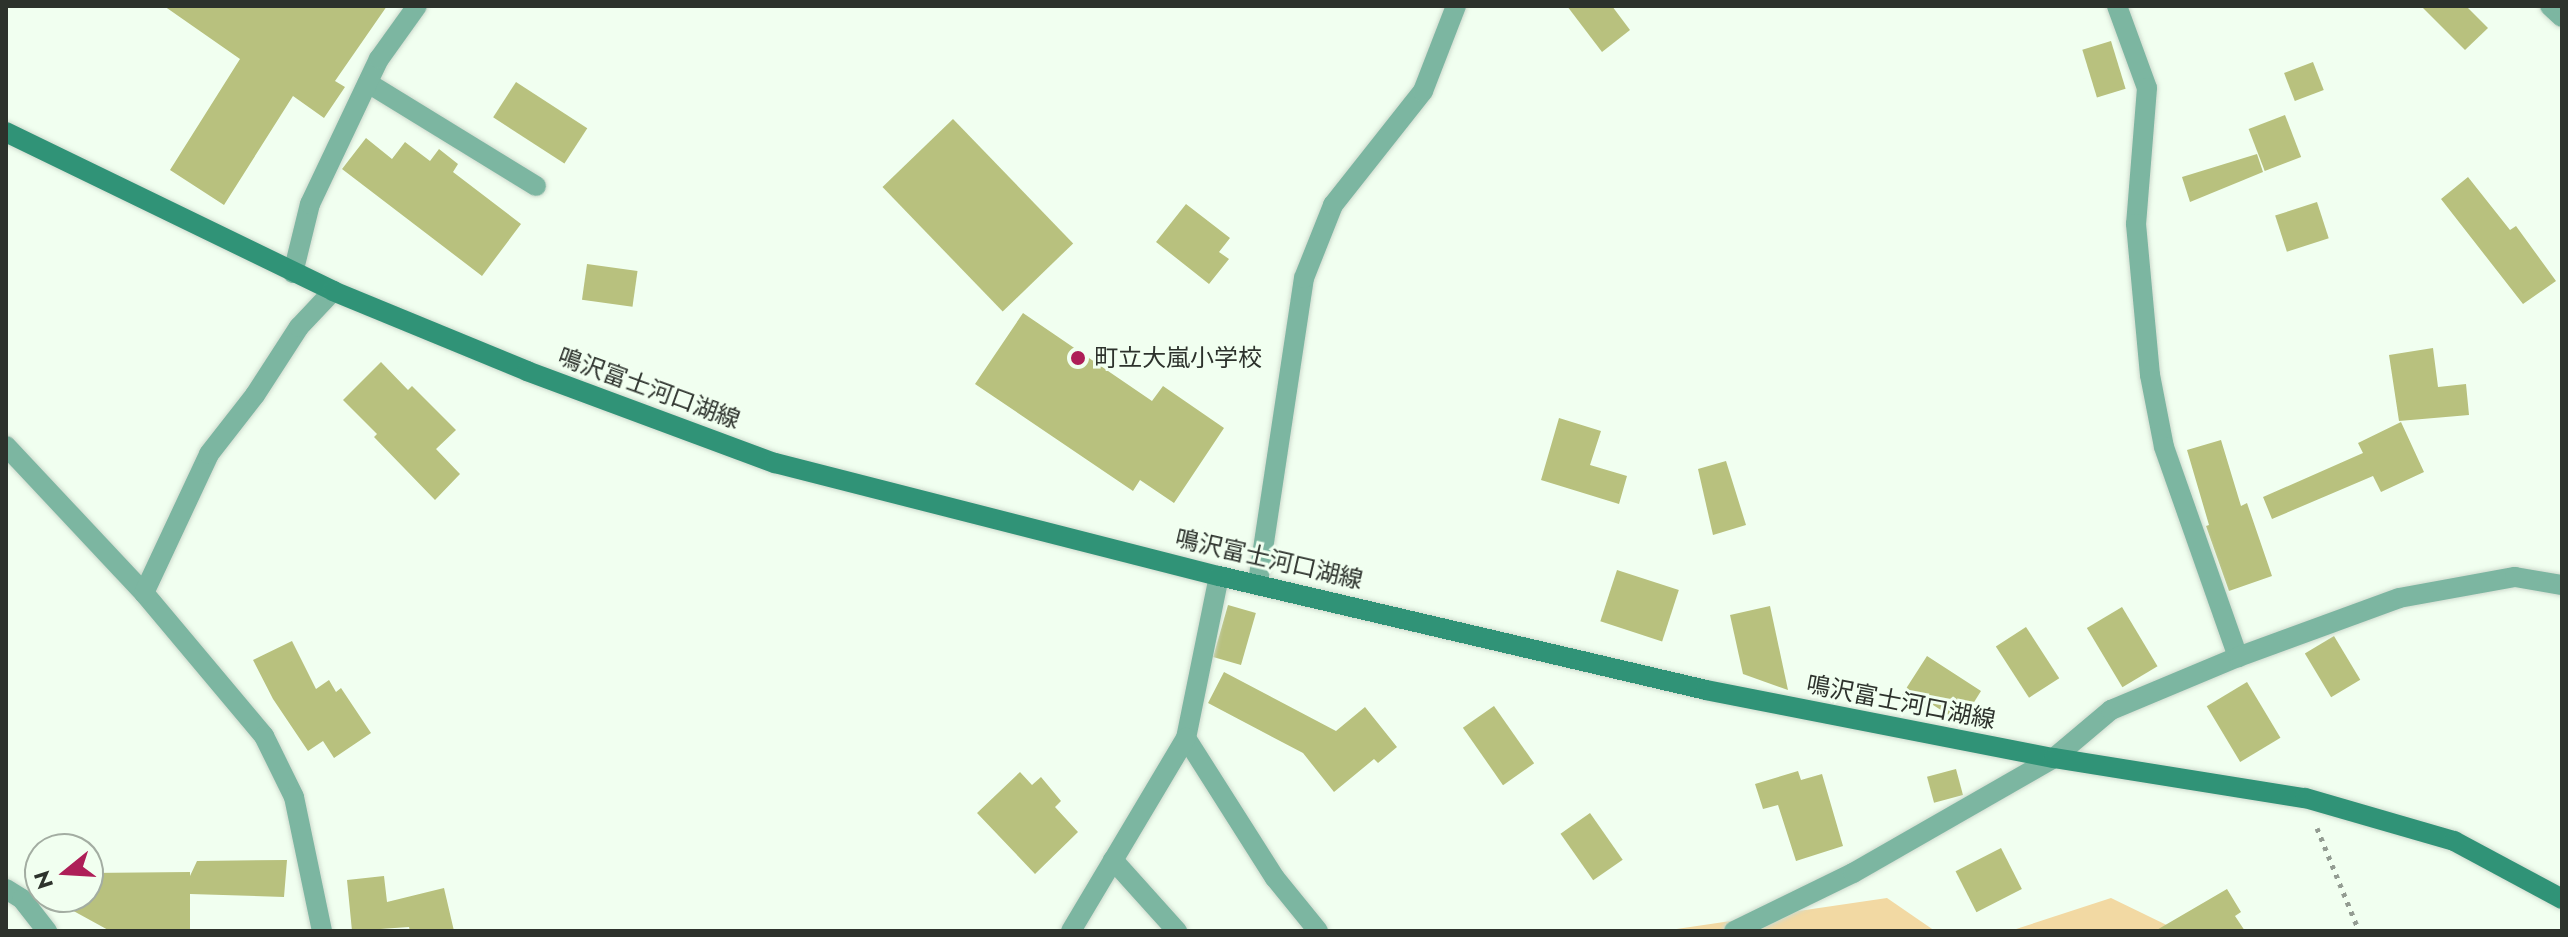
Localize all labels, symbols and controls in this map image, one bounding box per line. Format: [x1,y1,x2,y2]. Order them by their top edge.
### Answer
street label: 鳴沢富士河口湖線 [554,342,744,434]
place label: 町立大嵐小学校 [1094,344,1262,372]
marker: 町立大嵐小学校 [1069,349,1087,367]
street label: 鳴沢富士河口湖線 [1172,523,1366,595]
street label: 鳴沢富士河口湖線 [1804,670,1998,734]
north arrow [24,833,104,913]
text: N [25,867,61,893]

